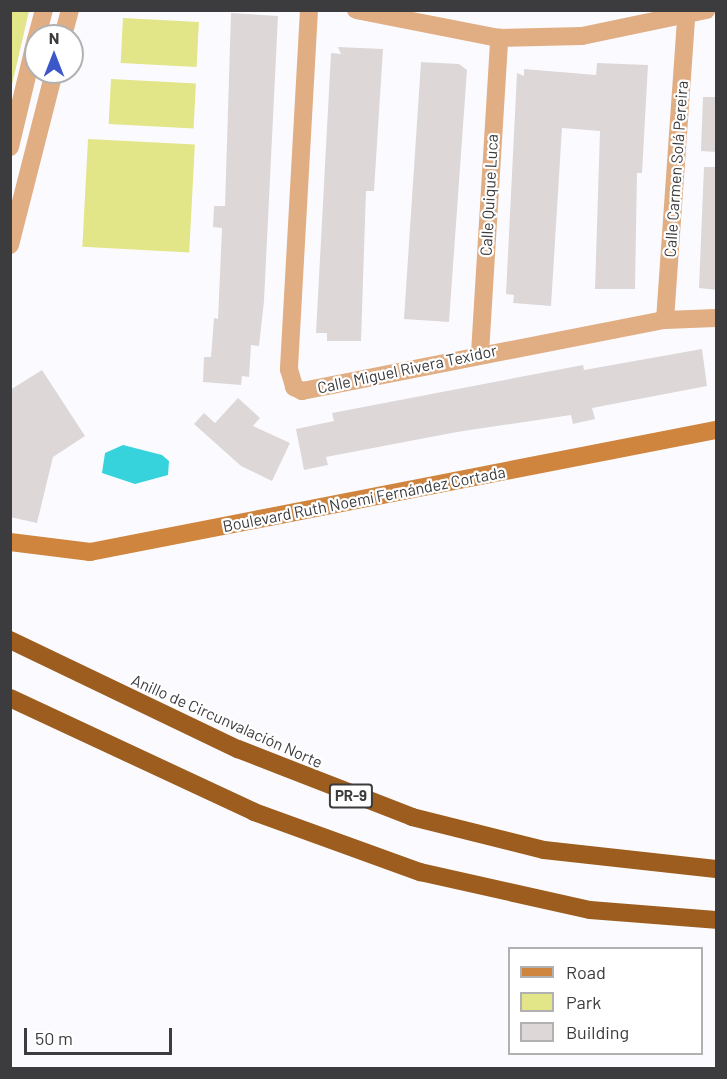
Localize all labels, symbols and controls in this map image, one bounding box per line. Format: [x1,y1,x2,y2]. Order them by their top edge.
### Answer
north arrow [24,24,84,84]
text: N [49,28,59,47]
street label: Calle Carmen Solá Pereira [660,80,692,258]
street label: Calle Quique Luca [476,134,502,256]
street label: Calle Miguel Rivera Texidor [315,341,499,397]
street label: Boulevard Ruth Noemí Fernández Cortada [221,462,507,536]
street label: Anillo de Circunvalación Norte [129,670,325,772]
road number: PR-9 [328,784,374,808]
legend [508,947,703,1055]
text: Road [566,961,606,983]
text: Park [566,991,601,1013]
scale bar [27,1016,176,1054]
text: Building [566,1021,629,1043]
text: 50 m [35,1027,73,1049]

